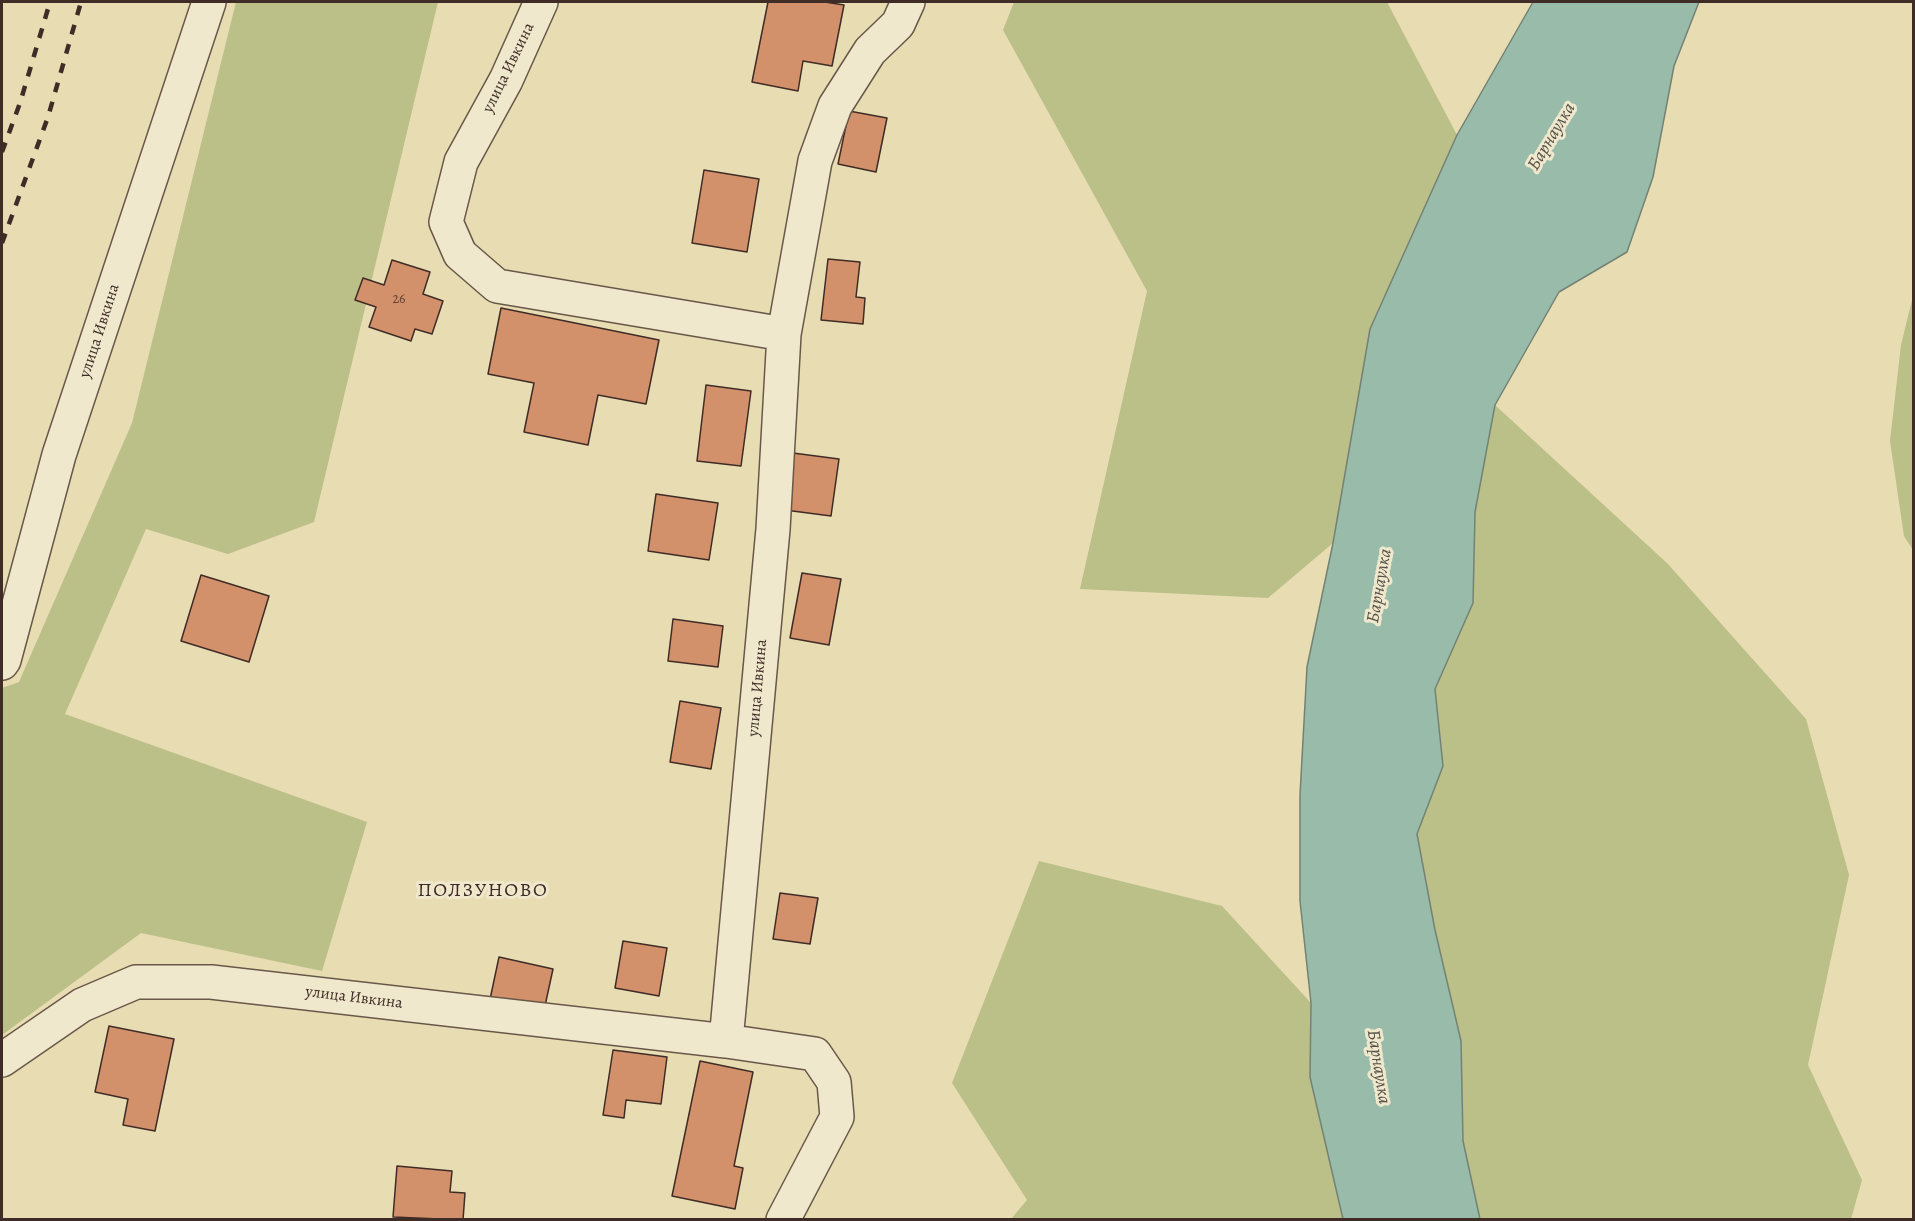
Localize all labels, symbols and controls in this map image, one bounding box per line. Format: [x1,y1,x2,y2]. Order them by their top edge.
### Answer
street label: улица Ивкина [479,20,539,116]
water label: Барнаулка [1523,99,1581,175]
street label: улица Ивкина [76,281,124,381]
house number: 26 [392,292,406,308]
water label: Барнаулка [1363,547,1397,625]
street label: улица Ивкина [744,638,772,738]
district label: ПОЛЗУНОВО [418,879,548,903]
street label: улица Ивкина [304,983,404,1013]
water label: Барнаулка [1361,1028,1395,1106]

